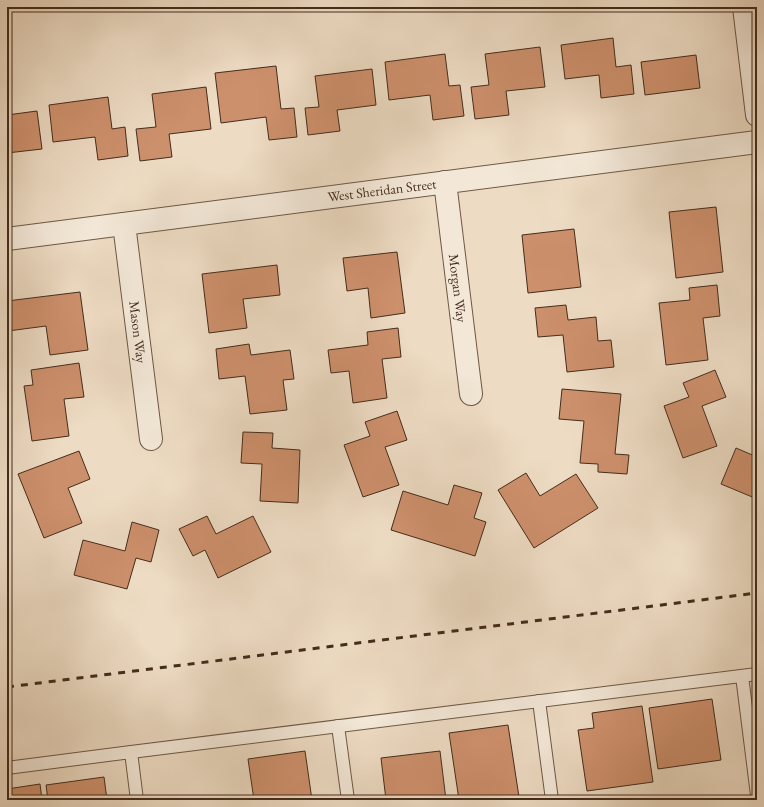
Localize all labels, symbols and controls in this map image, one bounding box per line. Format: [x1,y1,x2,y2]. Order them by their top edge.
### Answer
street label: West Sheridan Street [327,174,438,206]
street label: Morgan Way [445,253,471,324]
street label: Mason Way [125,300,151,365]

